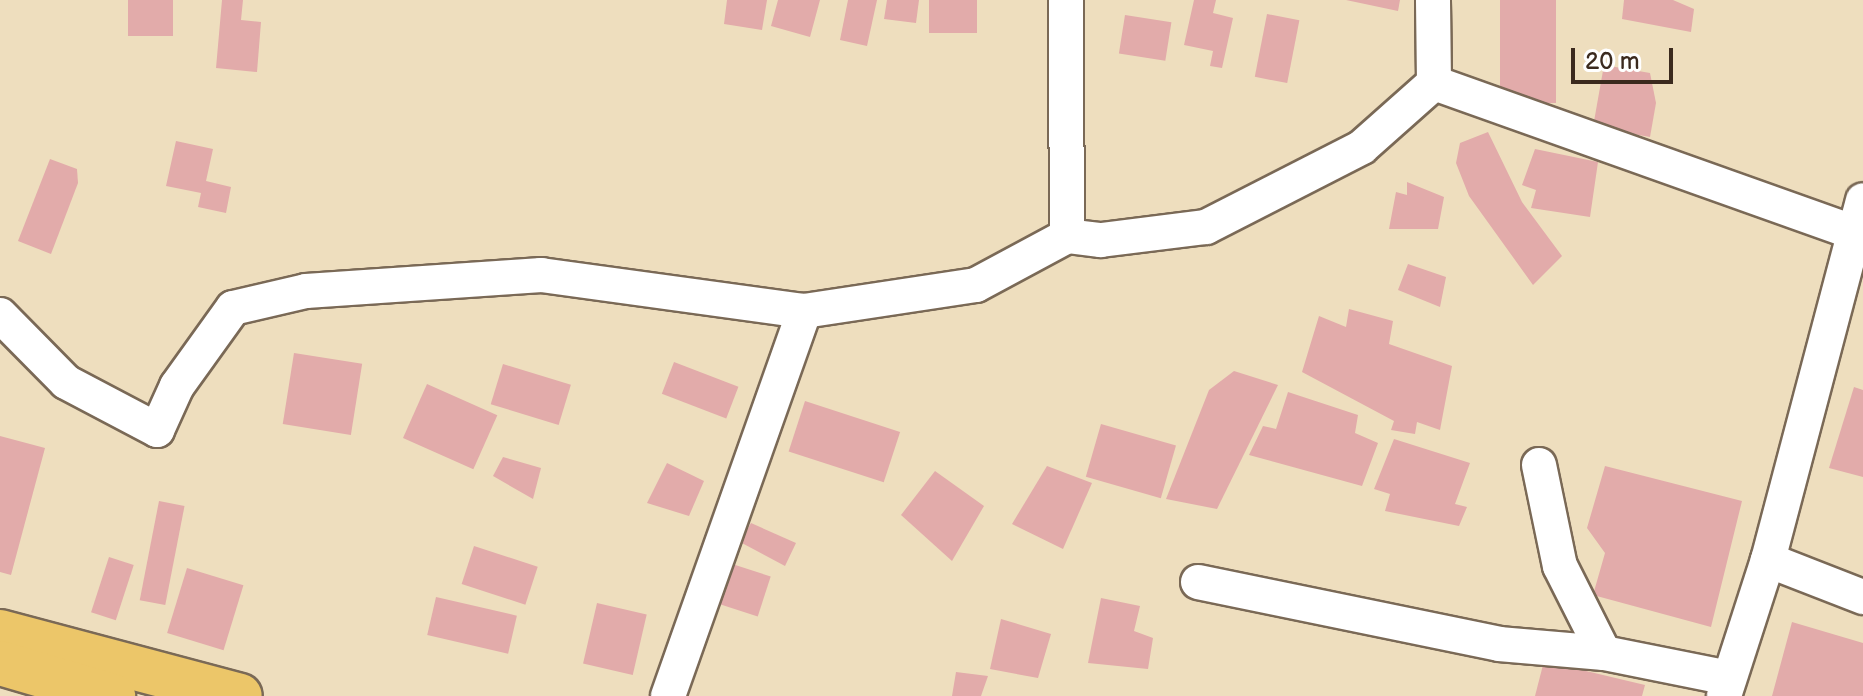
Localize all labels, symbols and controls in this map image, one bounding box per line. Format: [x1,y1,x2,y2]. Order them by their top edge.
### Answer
scale bar [1575,32,1677,82]
text: 20 m [1585,47,1640,76]

